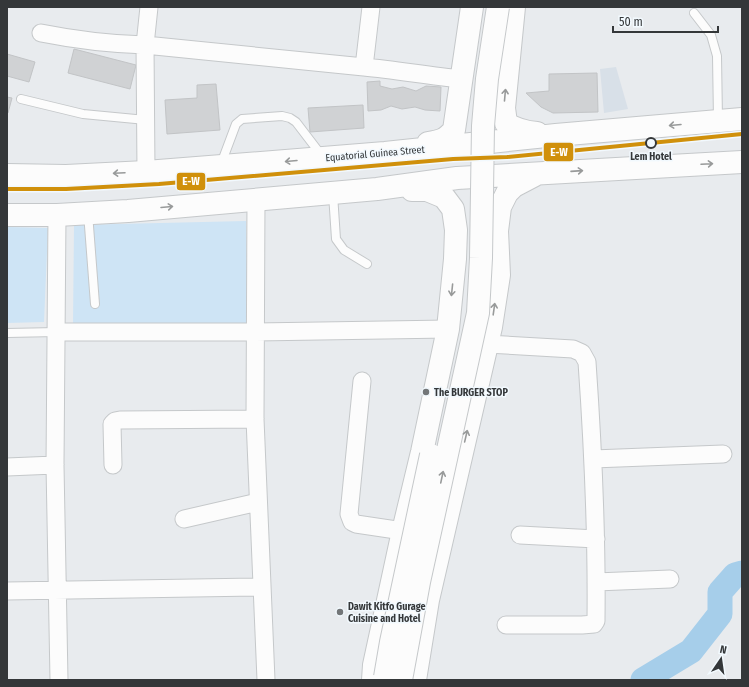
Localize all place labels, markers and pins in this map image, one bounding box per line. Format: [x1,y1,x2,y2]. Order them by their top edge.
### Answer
marker: Lem Hotel [645,137,657,149]
place label: Lem Hotel [630,151,672,163]
marker: The BURGER STOP [421,387,431,397]
place label: The BURGER STOP [434,387,508,399]
place label: Dawit Kitfo Gurage Cuisine and Hotel [348,601,426,625]
marker: Dawit Kitfo Gurage Cuisine and Hotel [335,607,345,617]

